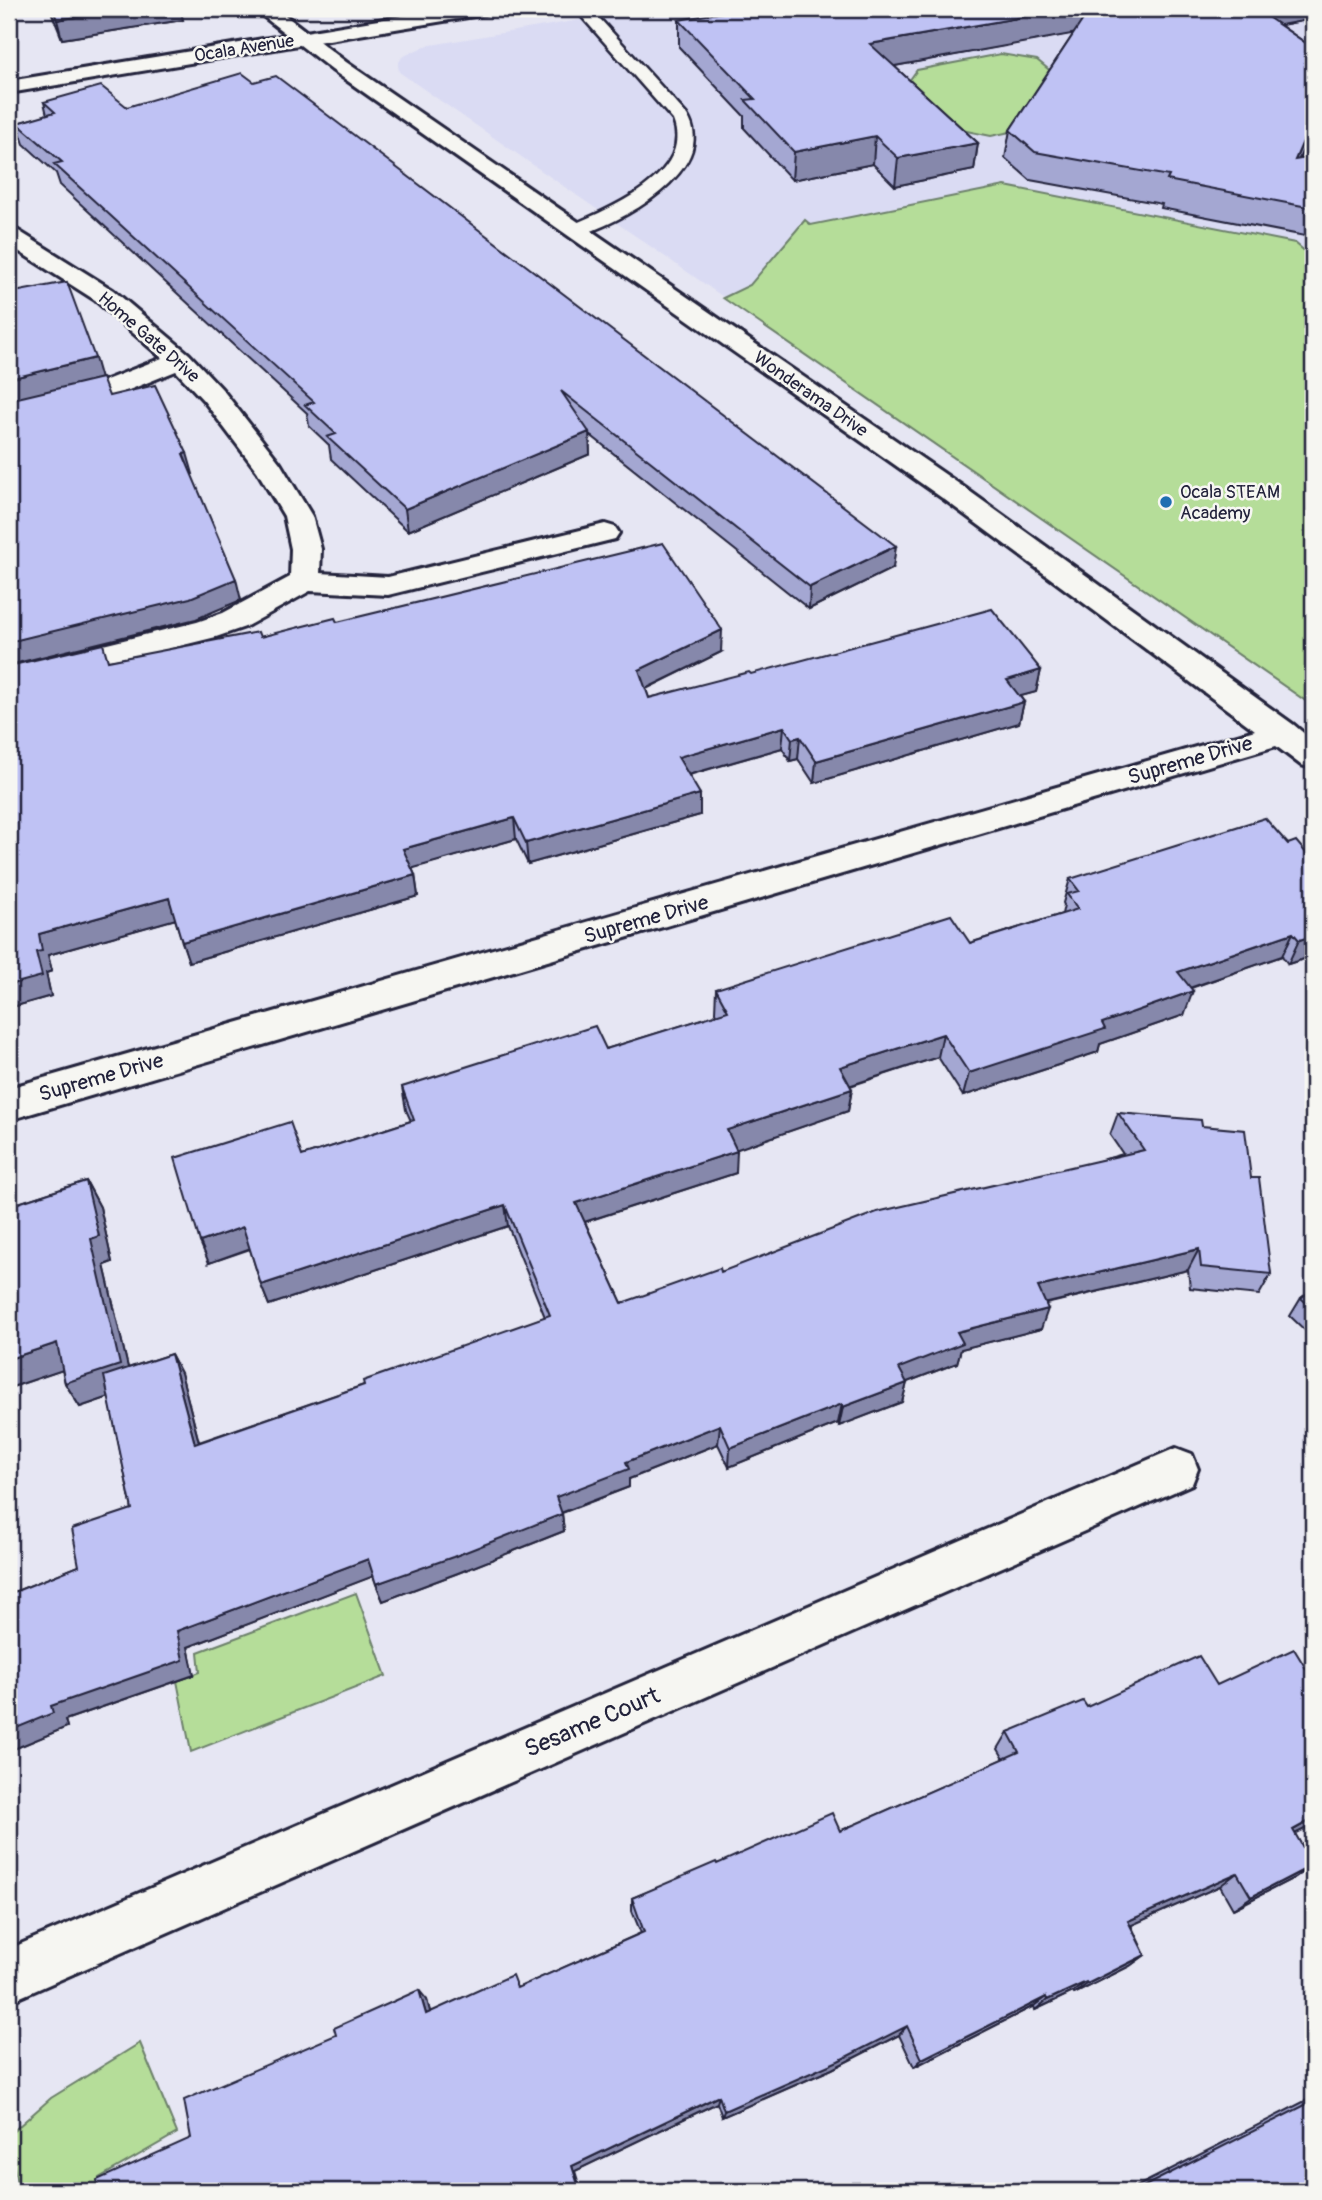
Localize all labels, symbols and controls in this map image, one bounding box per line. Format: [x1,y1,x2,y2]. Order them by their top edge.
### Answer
street label: Ocala Avenue [192,29,296,68]
street label: Home Gate Drive [93,287,204,388]
street label: Wonderama Drive [749,346,872,442]
place label: Ocala STEAM Academy [1180,481,1280,525]
marker: Ocala STEAM Academy [1158,494,1174,510]
street label: Supreme Drive [1125,730,1256,791]
street label: Supreme Drive [581,889,712,950]
street label: Supreme Drive [36,1047,167,1108]
street label: Sesame Court [520,1681,664,1764]

